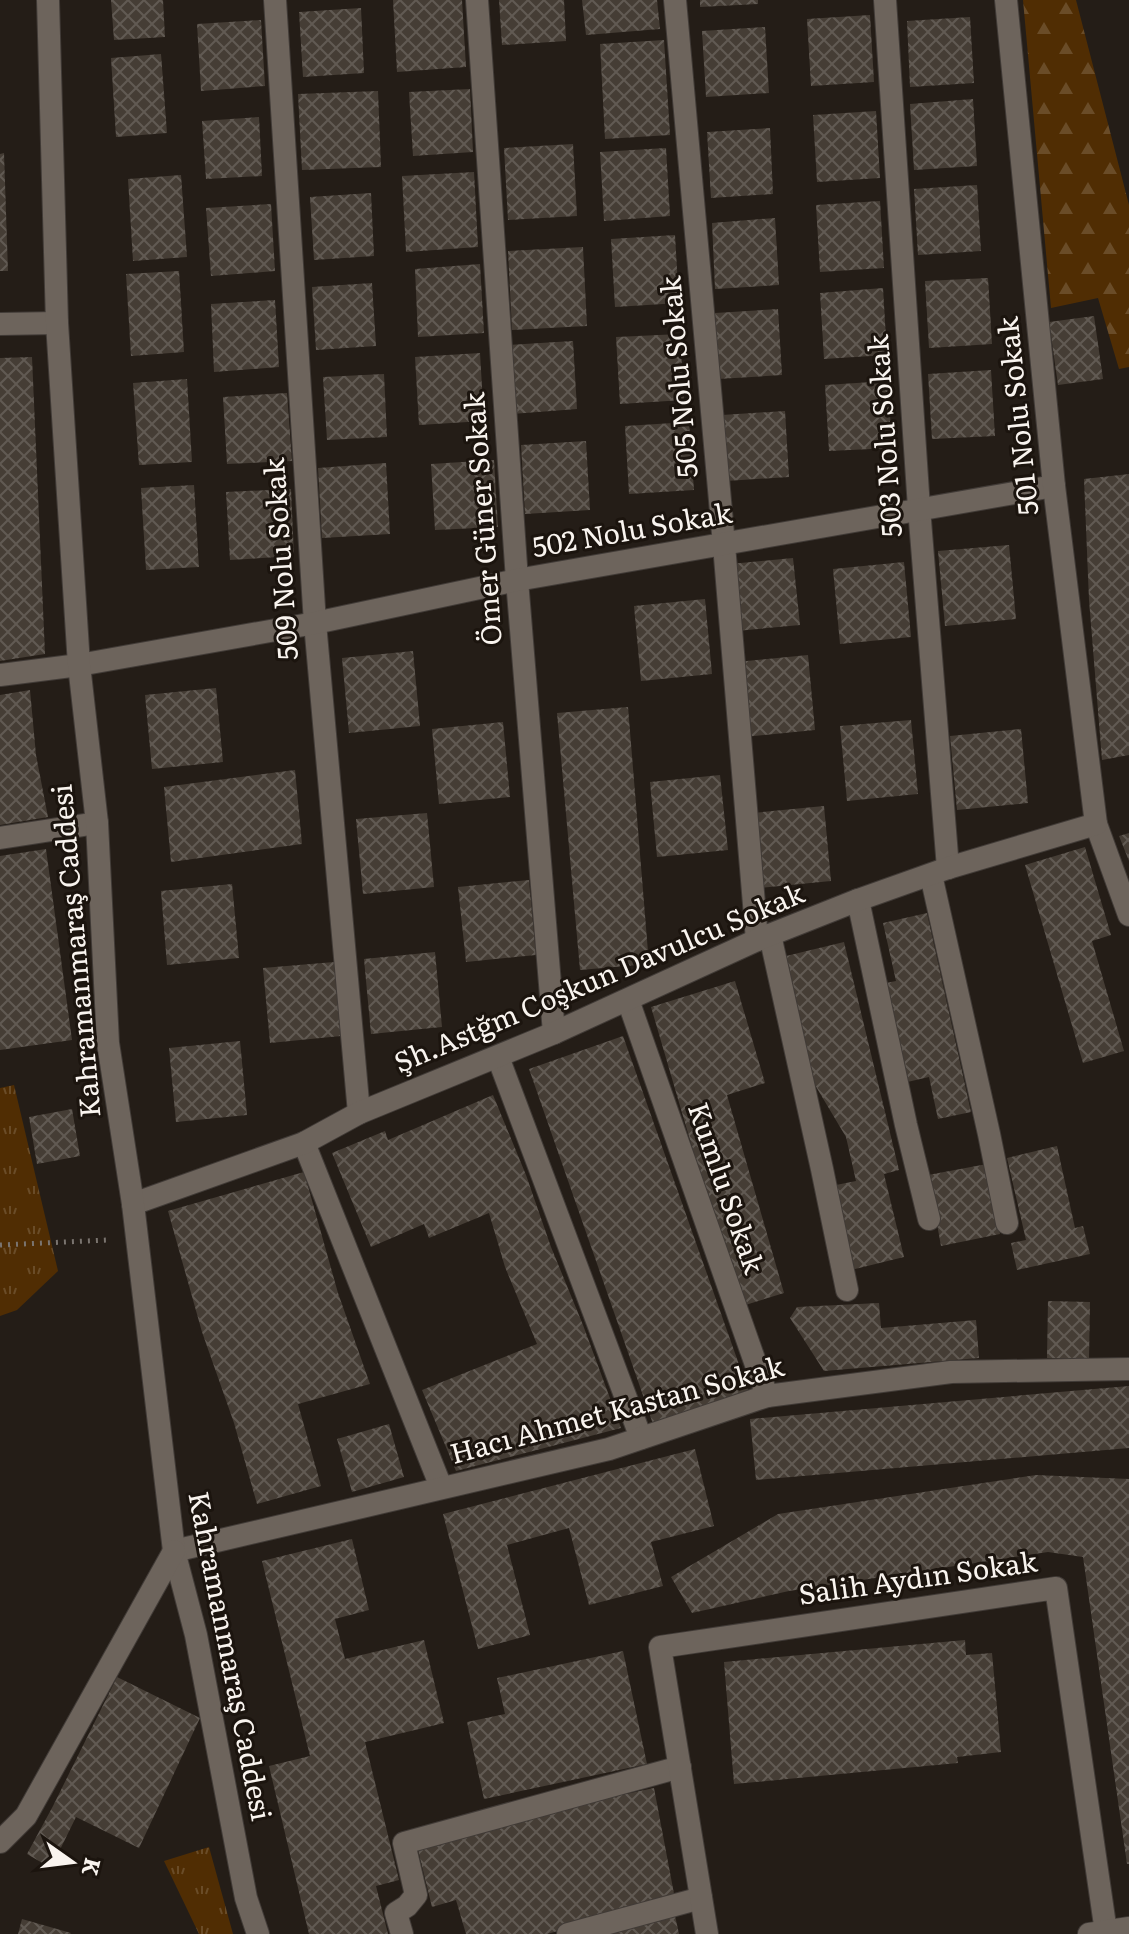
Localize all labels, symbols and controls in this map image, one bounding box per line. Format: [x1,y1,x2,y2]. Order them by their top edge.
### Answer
street label: 505 Nolu Sokak [647,274,707,480]
street label: 501 Nolu Sokak [985,314,1047,518]
street label: 503 Nolu Sokak [855,332,911,539]
street label: Ömer Güner Sokak [451,390,511,647]
street label: 509 Nolu Sokak [251,456,307,662]
street label: 502 Nolu Sokak [528,490,736,566]
street label: Kahramanmaraş Caddesi [39,783,110,1120]
street label: Şh.Astğm Coşkun Davulcu Sokak [386,870,811,1082]
street label: Kumlu Sokak [679,1096,777,1280]
street label: Hacı Ahmet Kastan Sokak [445,1343,789,1473]
street label: Kahramanmaraş Caddesi [179,1487,285,1824]
street label: Salih Aydın Sokak [796,1538,1041,1614]
north arrow [32,1822,112,1902]
text: K [75,1855,111,1880]

